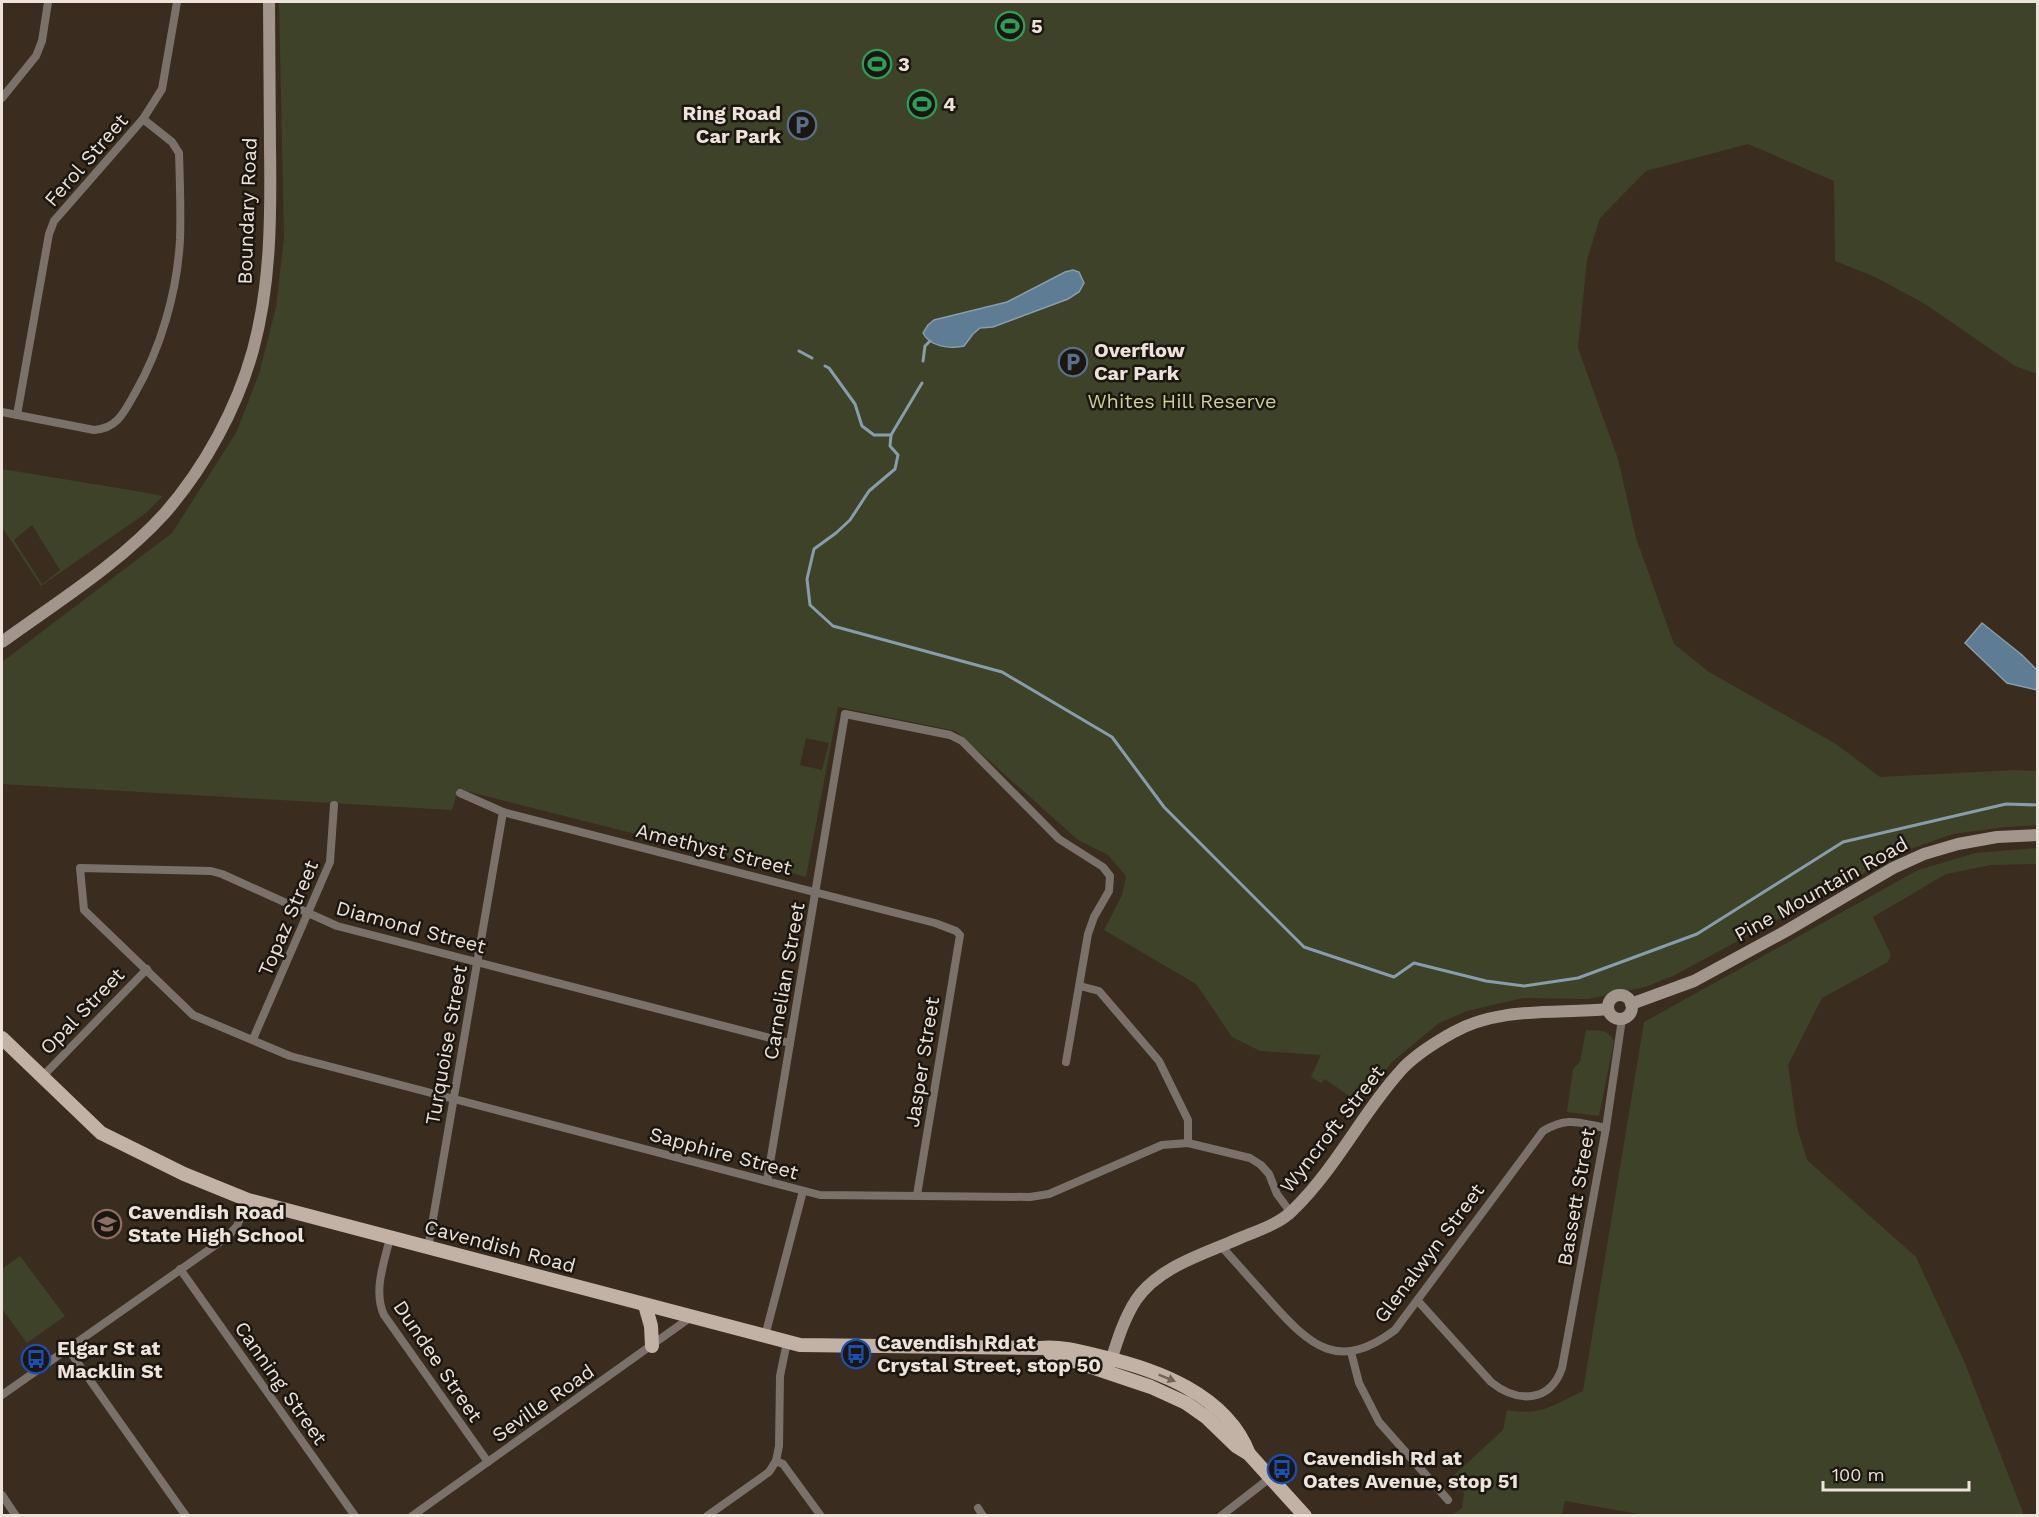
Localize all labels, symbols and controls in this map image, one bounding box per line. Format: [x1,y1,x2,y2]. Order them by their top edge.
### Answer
sports icon: 5 [994,10,1026,42]
place label: 5 [1031,14,1043,38]
sports icon: 3 [861,48,893,80]
place label: 3 [898,52,910,76]
sports icon: 4 [906,88,938,120]
place label: 4 [943,92,956,116]
place label: Ring Road Car Park [683,101,782,148]
street label: Ferol Street [39,108,133,211]
parking icon: Ring Road Car Park [786,109,818,141]
street label: Boundary Road [232,137,262,285]
place label: Overflow Car Park [1094,338,1185,385]
parking icon: Overflow Car Park [1057,346,1089,378]
park label: Whites Hill Reserve [1087,389,1277,413]
street label: Amethyst Street [633,818,795,880]
street label: Pine Mountain Road [1730,831,1912,947]
street label: Topaz Street [253,856,323,980]
street label: Diamond Street [334,895,489,959]
street label: Carnelian Street [758,900,810,1062]
street label: Opal Street [35,962,130,1059]
street label: Turquoise Street [420,962,472,1127]
street label: Jasper Street [900,995,944,1129]
street label: Wyncroft Street [1275,1060,1390,1197]
street label: Sapphire Street [647,1122,802,1185]
street label: Bassett Street [1552,1126,1600,1268]
street label: Glenalwyn Street [1369,1178,1490,1327]
place label: Cavendish Road State High School [128,1200,305,1247]
school or university icon: Cavendish Road State High School [91,1208,123,1240]
street label: Cavendish Road [422,1214,578,1278]
street label: Dundee Street [388,1296,488,1427]
street label: Canning Street [230,1317,333,1450]
place label: Cavendish Rd at Crystal Street, stop 50 [877,1330,1101,1377]
place label: Elgar St at Macklin St [57,1336,163,1383]
bus stop icon: Cavendish Rd at Crystal Street, stop 50 [840,1338,872,1370]
bus stop icon: Elgar St at Macklin St [20,1343,52,1375]
street label: Seville Road [487,1359,599,1447]
one-way arrow [1158,1374,1176,1383]
place label: Cavendish Rd at Oates Avenue, stop 51 [1303,1446,1518,1493]
bus stop icon: Cavendish Rd at Oates Avenue, stop 51 [1266,1453,1298,1485]
scale bar [1823,1454,1968,1492]
text: 100 m [1832,1464,1885,1485]

